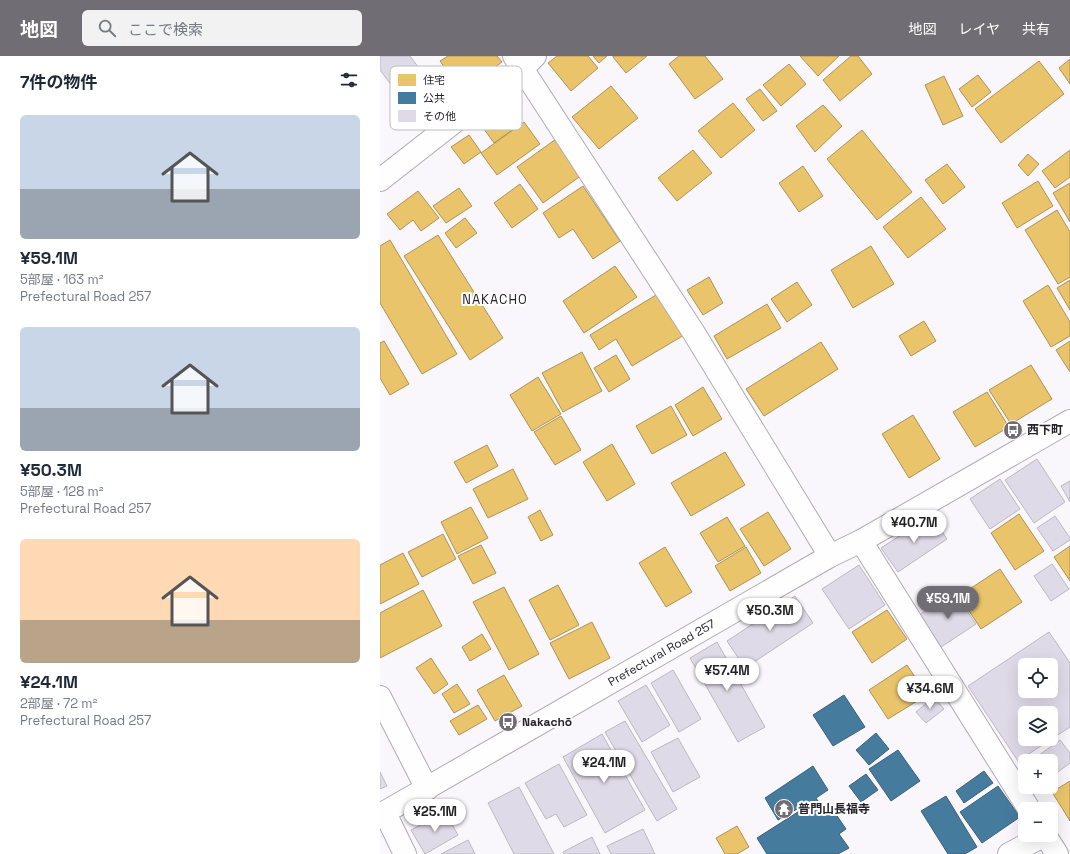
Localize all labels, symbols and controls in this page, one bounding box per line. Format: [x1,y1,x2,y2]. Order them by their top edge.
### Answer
search box [82,10,362,46]
text: 地図 [20,17,58,42]
icon: search [96,17,118,39]
text: ここで検索 [128,20,203,39]
text: 地図 [908,20,936,38]
text: レイヤ [958,20,1000,38]
text: 共有 [1022,20,1050,38]
legend [390,66,522,130]
icon: filters [338,69,360,91]
text: 7件の物件 [20,71,97,93]
text: 住宅 [423,73,445,87]
text: 公共 [423,91,445,105]
text: その他 [423,109,456,123]
icon: home [154,141,226,213]
text: ¥59.1M [20,247,78,269]
text: 5部屋 · 163 m² [20,271,103,288]
text: Prefectural Road 257 [20,288,151,305]
district label: NAKACHO [462,291,528,308]
icon: home [154,353,226,425]
bus stop icon: 西下町 [1002,419,1024,441]
place label: 西下町 [1027,422,1063,438]
text: ¥50.3M [20,459,82,481]
text: 5部屋 · 128 m² [20,483,104,500]
text: Prefectural Road 257 [20,500,151,517]
pin: ¥40.7M [881,510,947,544]
text: ¥40.7M [891,514,937,531]
icon: home [154,565,226,637]
pin: ¥59.1M [915,586,981,620]
text: ¥59.1M [926,590,970,607]
pin: ¥50.3M [737,598,803,632]
text: ¥50.3M [746,602,794,619]
street label: Prefectural Road 257 [605,616,718,690]
pin: ¥57.4M [694,658,760,692]
map controls [1018,658,1058,842]
button: locate [1018,658,1058,698]
text: ¥57.4M [704,662,750,679]
text: ¥24.1M [20,671,78,693]
pin: ¥34.6M [897,676,963,710]
text: ¥34.6M [906,680,954,697]
text: 2部屋 · 72 m² [20,695,97,712]
button: layers [1018,706,1058,746]
bus stop icon: Nakachō [497,711,519,733]
text: Prefectural Road 257 [20,712,151,729]
place label: Nakachō [522,714,572,730]
pin: ¥24.1M [571,750,637,784]
text: ¥24.1M [582,754,626,771]
button: + [1018,754,1058,794]
temple icon: 普門山長福寺 [773,798,795,820]
pin: ¥25.1M [402,799,468,833]
place label: 普門山長福寺 [798,801,870,817]
button: − [1018,802,1058,842]
text: ¥25.1M [413,803,457,820]

